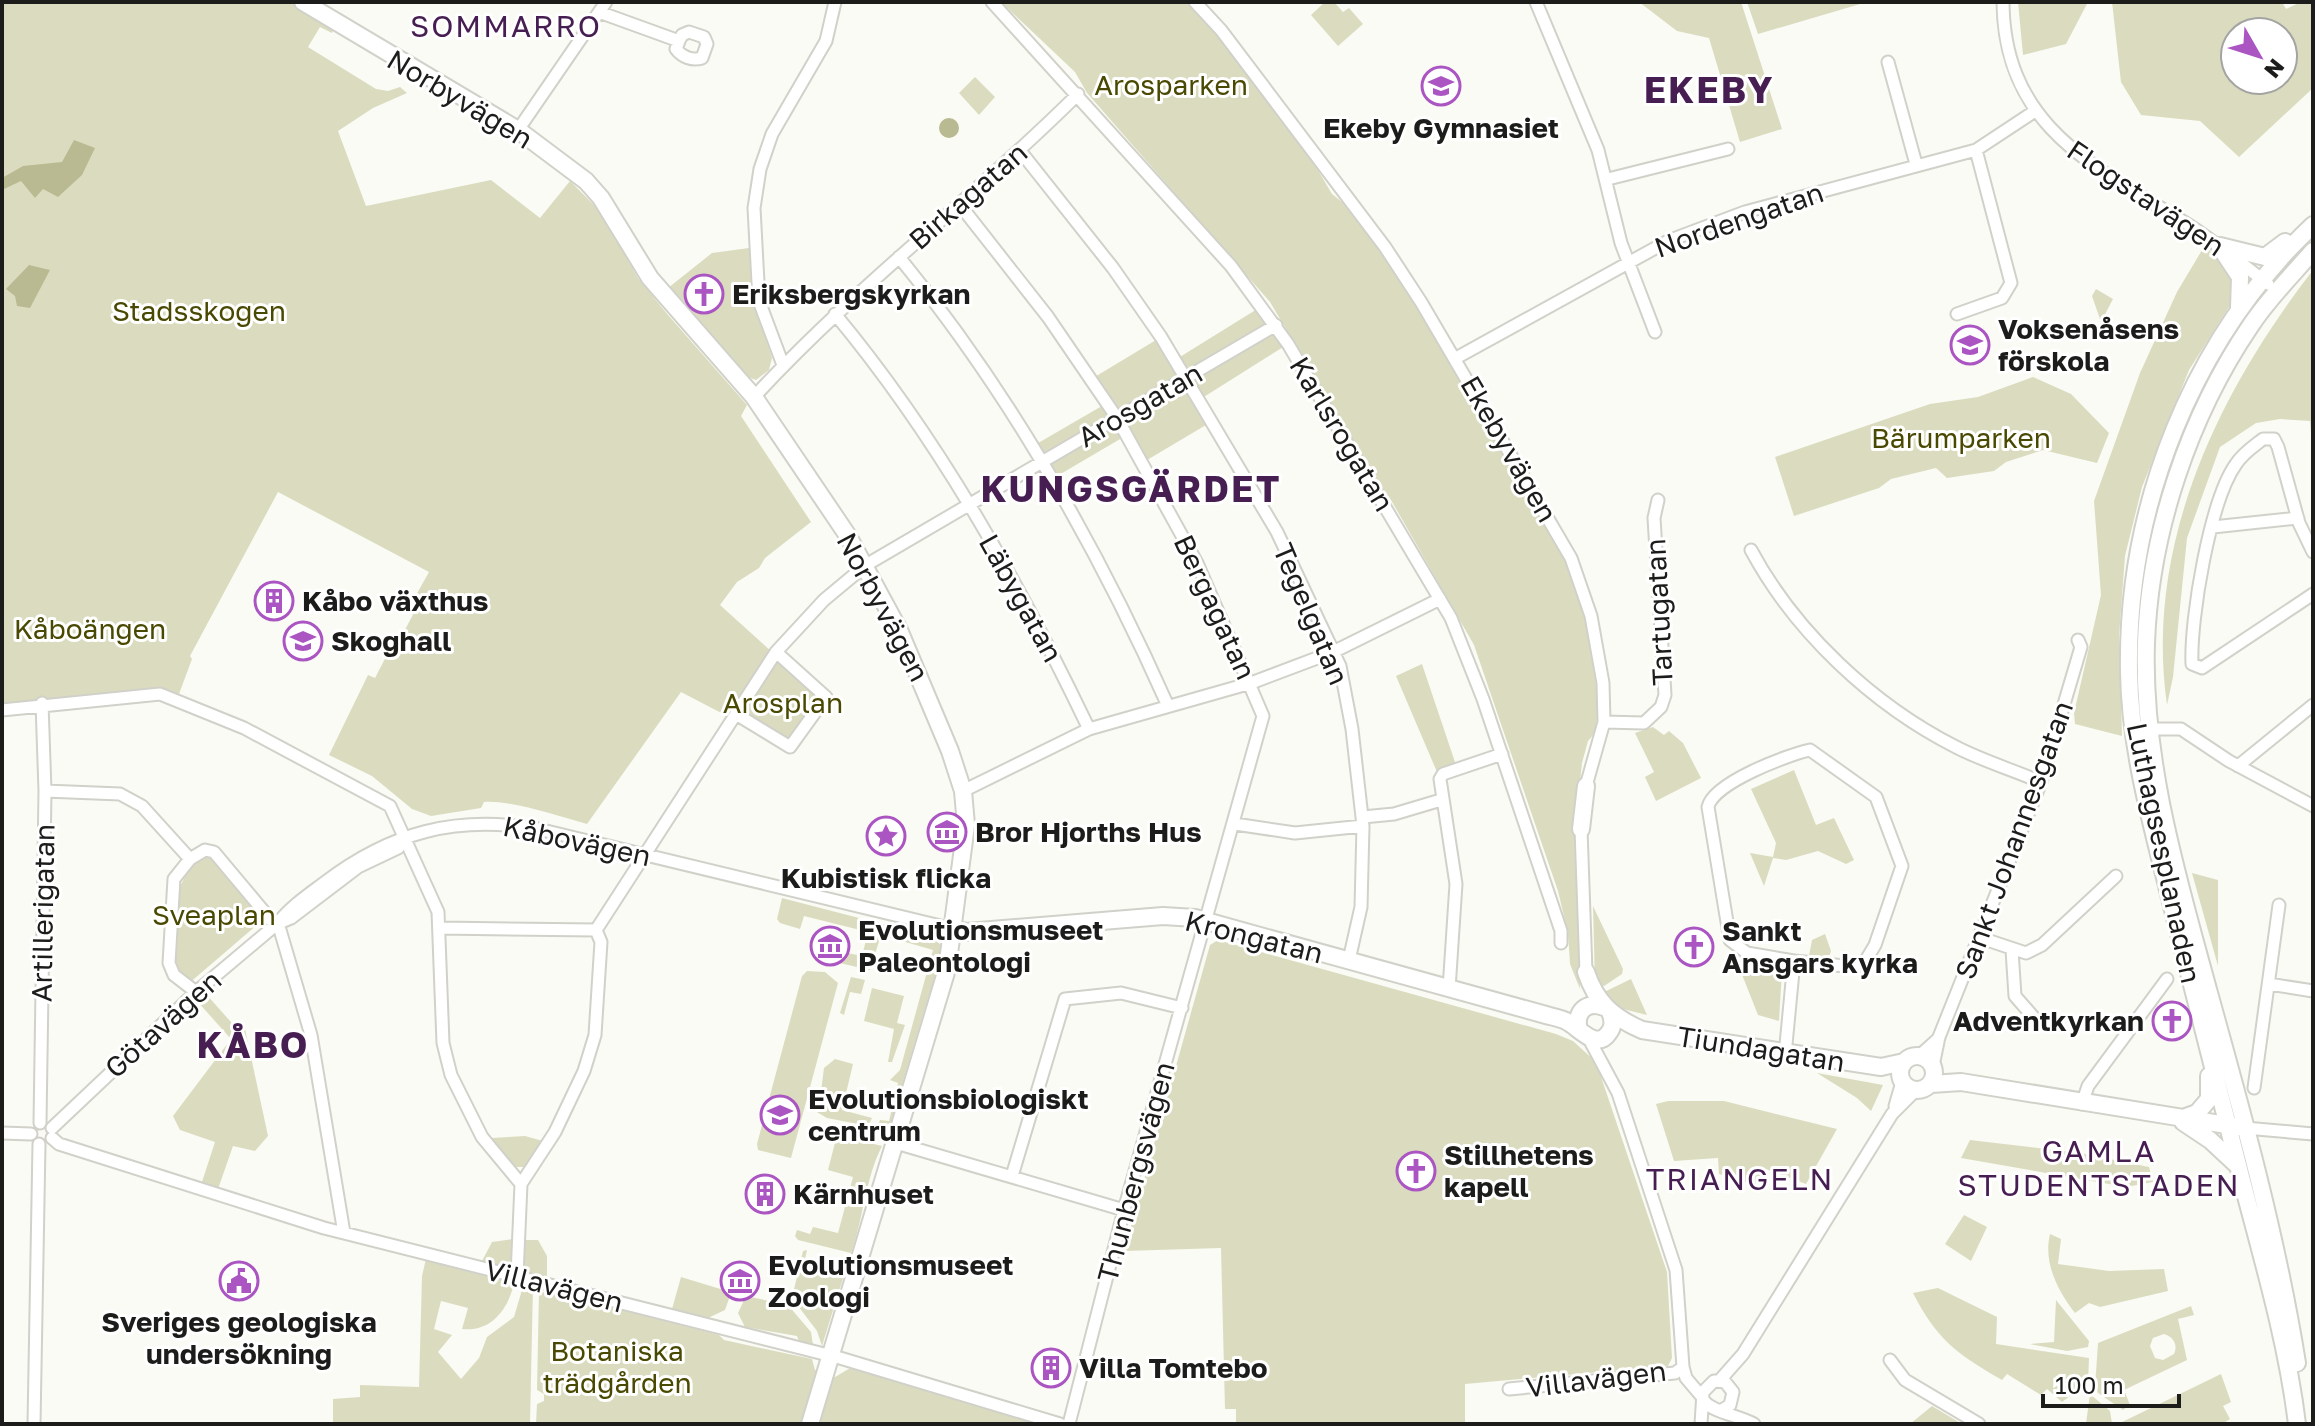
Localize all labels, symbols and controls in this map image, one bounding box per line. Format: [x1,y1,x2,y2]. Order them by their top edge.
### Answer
district label: SOMMARRO [410,8,602,44]
north arrow [2219,16,2299,96]
street label: Norbyvägen [382,42,539,155]
text: N [2259,54,2291,84]
school or university icon: Ekeby Gymnasiet [1420,65,1462,107]
park label: Arosparken [1094,68,1248,101]
district label: EKEBY [1644,68,1774,111]
place label: Ekeby Gymnasiet [1323,111,1559,144]
street label: Flogstavägen [2061,133,2231,262]
street label: Birkagatan [902,135,1033,256]
street label: Nordengatan [1650,175,1828,264]
church icon: Eriksbergskyrkan [683,273,725,315]
place label: Eriksbergskyrkan [732,277,970,310]
park label: Stadsskogen [112,294,286,327]
place label: Voksenåsens förskola [1998,312,2179,377]
school or university icon: Voksenåsens förskola [1949,324,1991,366]
street label: Karlsrogatan [1283,351,1401,517]
street label: Arosgatan [1072,356,1208,453]
street label: Ekebyvägen [1454,370,1565,528]
park label: Bärumparken [1871,421,2051,454]
district label: KUNGSGÄRDET [981,467,1281,510]
street label: Norbyvägen [830,527,936,687]
street label: Läbygatan [973,528,1070,667]
street label: Bergagatan [1168,529,1263,684]
street label: Tegelgatan [1267,538,1356,689]
street label: Tartugatan [1638,538,1679,686]
building icon: Kåbo växthus [253,580,295,622]
place label: Kåbo växthus [302,584,489,617]
park label: Kåboängen [14,612,166,645]
school or university icon: Skoghall [282,620,324,662]
place label: Skoghall [331,624,451,657]
park label: Arosplan [723,686,843,719]
street label: Sankt Johannesgatan [1948,696,2079,983]
street label: Luthagsesplanaden [2121,720,2208,986]
street label: Kåbovägen [500,809,654,872]
museum icon: Bror Hjorths Hus [926,811,968,853]
place icon: Kubistisk flicka [865,815,907,857]
place label: Bror Hjorths Hus [975,815,1202,848]
street label: Artillerigatan [24,824,61,1002]
place label: Kubistisk flicka [781,861,991,894]
park label: Sveaplan [152,898,276,931]
street label: Krongatan [1182,903,1327,970]
place label: Evolutionsmuseet Paleontologi [858,913,1104,978]
place label: Sankt Ansgars kyrka [1722,914,1918,979]
museum icon: Evolutionsmuseet Paleontologi [809,925,851,967]
church icon: Sankt Ansgars kyrka [1673,926,1715,968]
street label: Götavägen [98,963,227,1084]
church icon: Adventkyrkan [2151,1000,2193,1042]
place label: Adventkyrkan [1953,1004,2144,1037]
street label: Tiundagatan [1675,1019,1847,1078]
district label: KÅBO [196,1022,310,1066]
street label: Thunbergsvägen [1090,1058,1181,1286]
place label: Evolutionsbiologiskt centrum [808,1082,1089,1147]
school or university icon: Evolutionsbiologiskt centrum [759,1094,801,1136]
district label: GAMLA STUDENTSTADEN [1957,1133,2241,1203]
place label: Stillhetens kapell [1444,1138,1594,1203]
church icon: Stillhetens kapell [1395,1150,1437,1192]
district label: TRIANGELN [1646,1161,1834,1197]
building icon: Kärnhuset [744,1173,786,1215]
place label: Kärnhuset [793,1177,934,1210]
place label: Evolutionsmuseet Zoologi [768,1248,1014,1313]
street label: Villavägen [482,1252,627,1319]
public building icon: Sveriges geologiska undersökning [218,1260,260,1302]
museum icon: Evolutionsmuseet Zoologi [719,1260,761,1302]
place label: Sveriges geologiska undersökning [101,1305,377,1370]
park label: Botaniska trädgården [542,1334,692,1399]
building icon: Villa Tomtebo [1030,1347,1072,1389]
place label: Villa Tomtebo [1079,1351,1268,1384]
street label: Villavägen [1524,1354,1668,1403]
scale bar [2043,1358,2179,1408]
text: 100 m [2055,1370,2124,1399]

